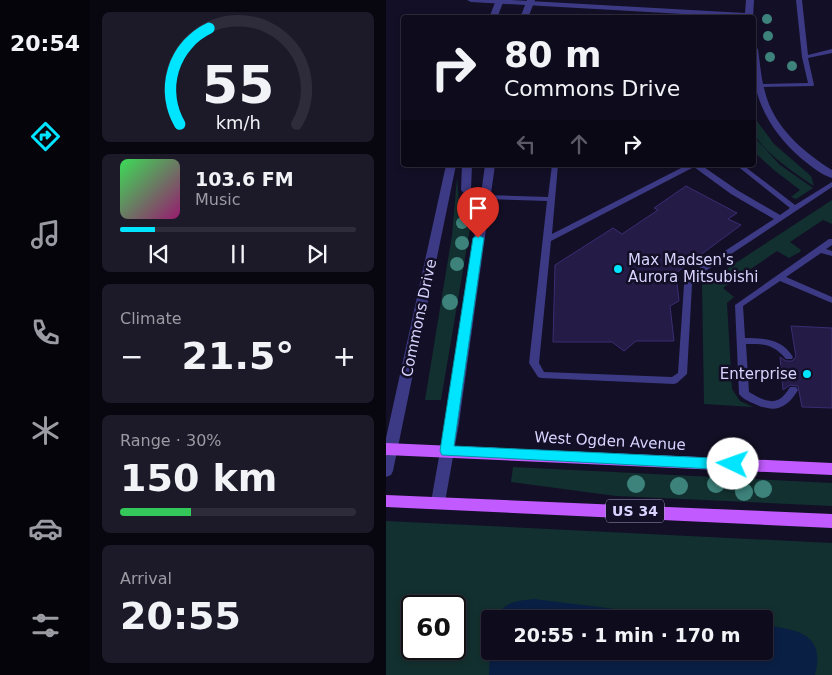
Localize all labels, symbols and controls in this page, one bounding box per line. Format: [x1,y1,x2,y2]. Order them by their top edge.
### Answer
text: 20:54 [10,31,80,56]
icon: right [421,35,486,100]
text: 80 m [504,35,601,75]
text: 55 [202,55,274,115]
text: Commons Drive [504,76,680,101]
text: km/h [215,112,261,133]
icon: directions [28,119,63,154]
icon: left [512,130,540,158]
icon: ahead [565,130,593,158]
icon: right [618,130,646,158]
text: 103.6 FM [195,168,294,190]
pin [457,187,499,238]
text: Music [195,190,241,209]
icon: arrive [464,194,492,222]
icon: music [28,217,63,252]
icon: previous [145,240,173,268]
icon: pause [224,240,252,268]
icon: next [303,240,331,268]
place label: Max Madsen's Aurora Mitsubishi [628,251,758,286]
street label: Commons Drive [398,257,440,379]
marker: Max Madsen's Aurora Mitsubishi [612,263,624,275]
text: Climate [120,309,182,328]
icon: phone [28,315,63,350]
text: 21.5° [182,334,294,378]
text: − [120,340,143,373]
text: + [333,340,356,373]
place label: Enterprise [720,365,797,383]
marker: Enterprise [801,368,813,380]
icon: climate [28,413,63,448]
street label: West Ogden Avenue [534,428,686,454]
text: Range · 30% [120,431,222,450]
position arrow [706,437,758,489]
text: 150 km [120,456,277,500]
road number: US 34 [606,500,664,522]
icon: car [28,511,63,546]
text: Arrival [120,569,172,588]
text: 20:55 [120,594,241,638]
speed limit sign: 60 [401,595,466,660]
icon: filters [28,608,63,643]
text: 20:55 · 1 min · 170 m [513,624,741,646]

